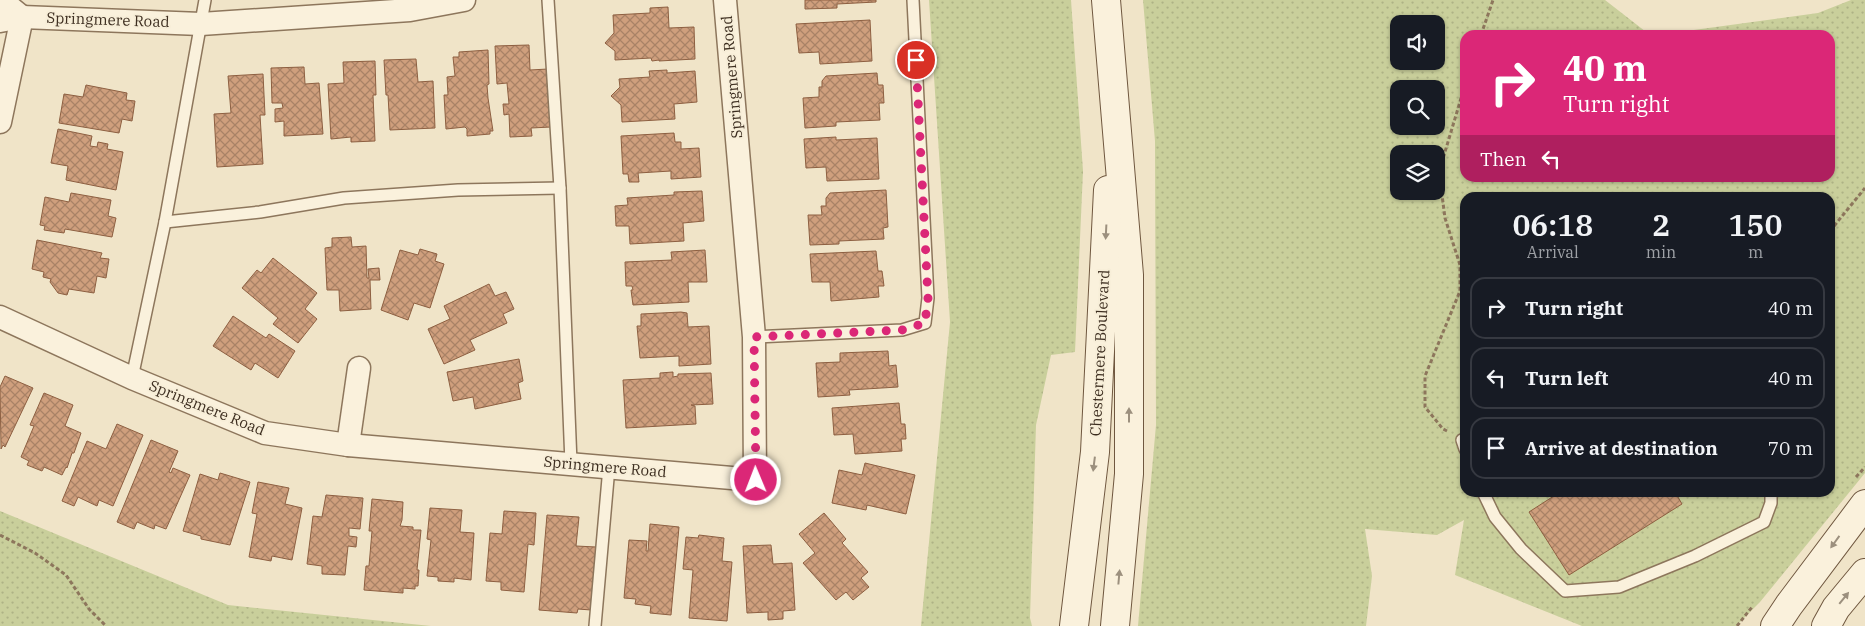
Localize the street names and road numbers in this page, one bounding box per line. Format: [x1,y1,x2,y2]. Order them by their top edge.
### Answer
street label: Springmere Road [46,8,170,31]
street label: Springmere Road [717,15,746,139]
street label: Chestermere Boulevard [1086,269,1113,437]
street label: Springmere Road [146,376,268,439]
street label: Springmere Road [543,452,667,481]

